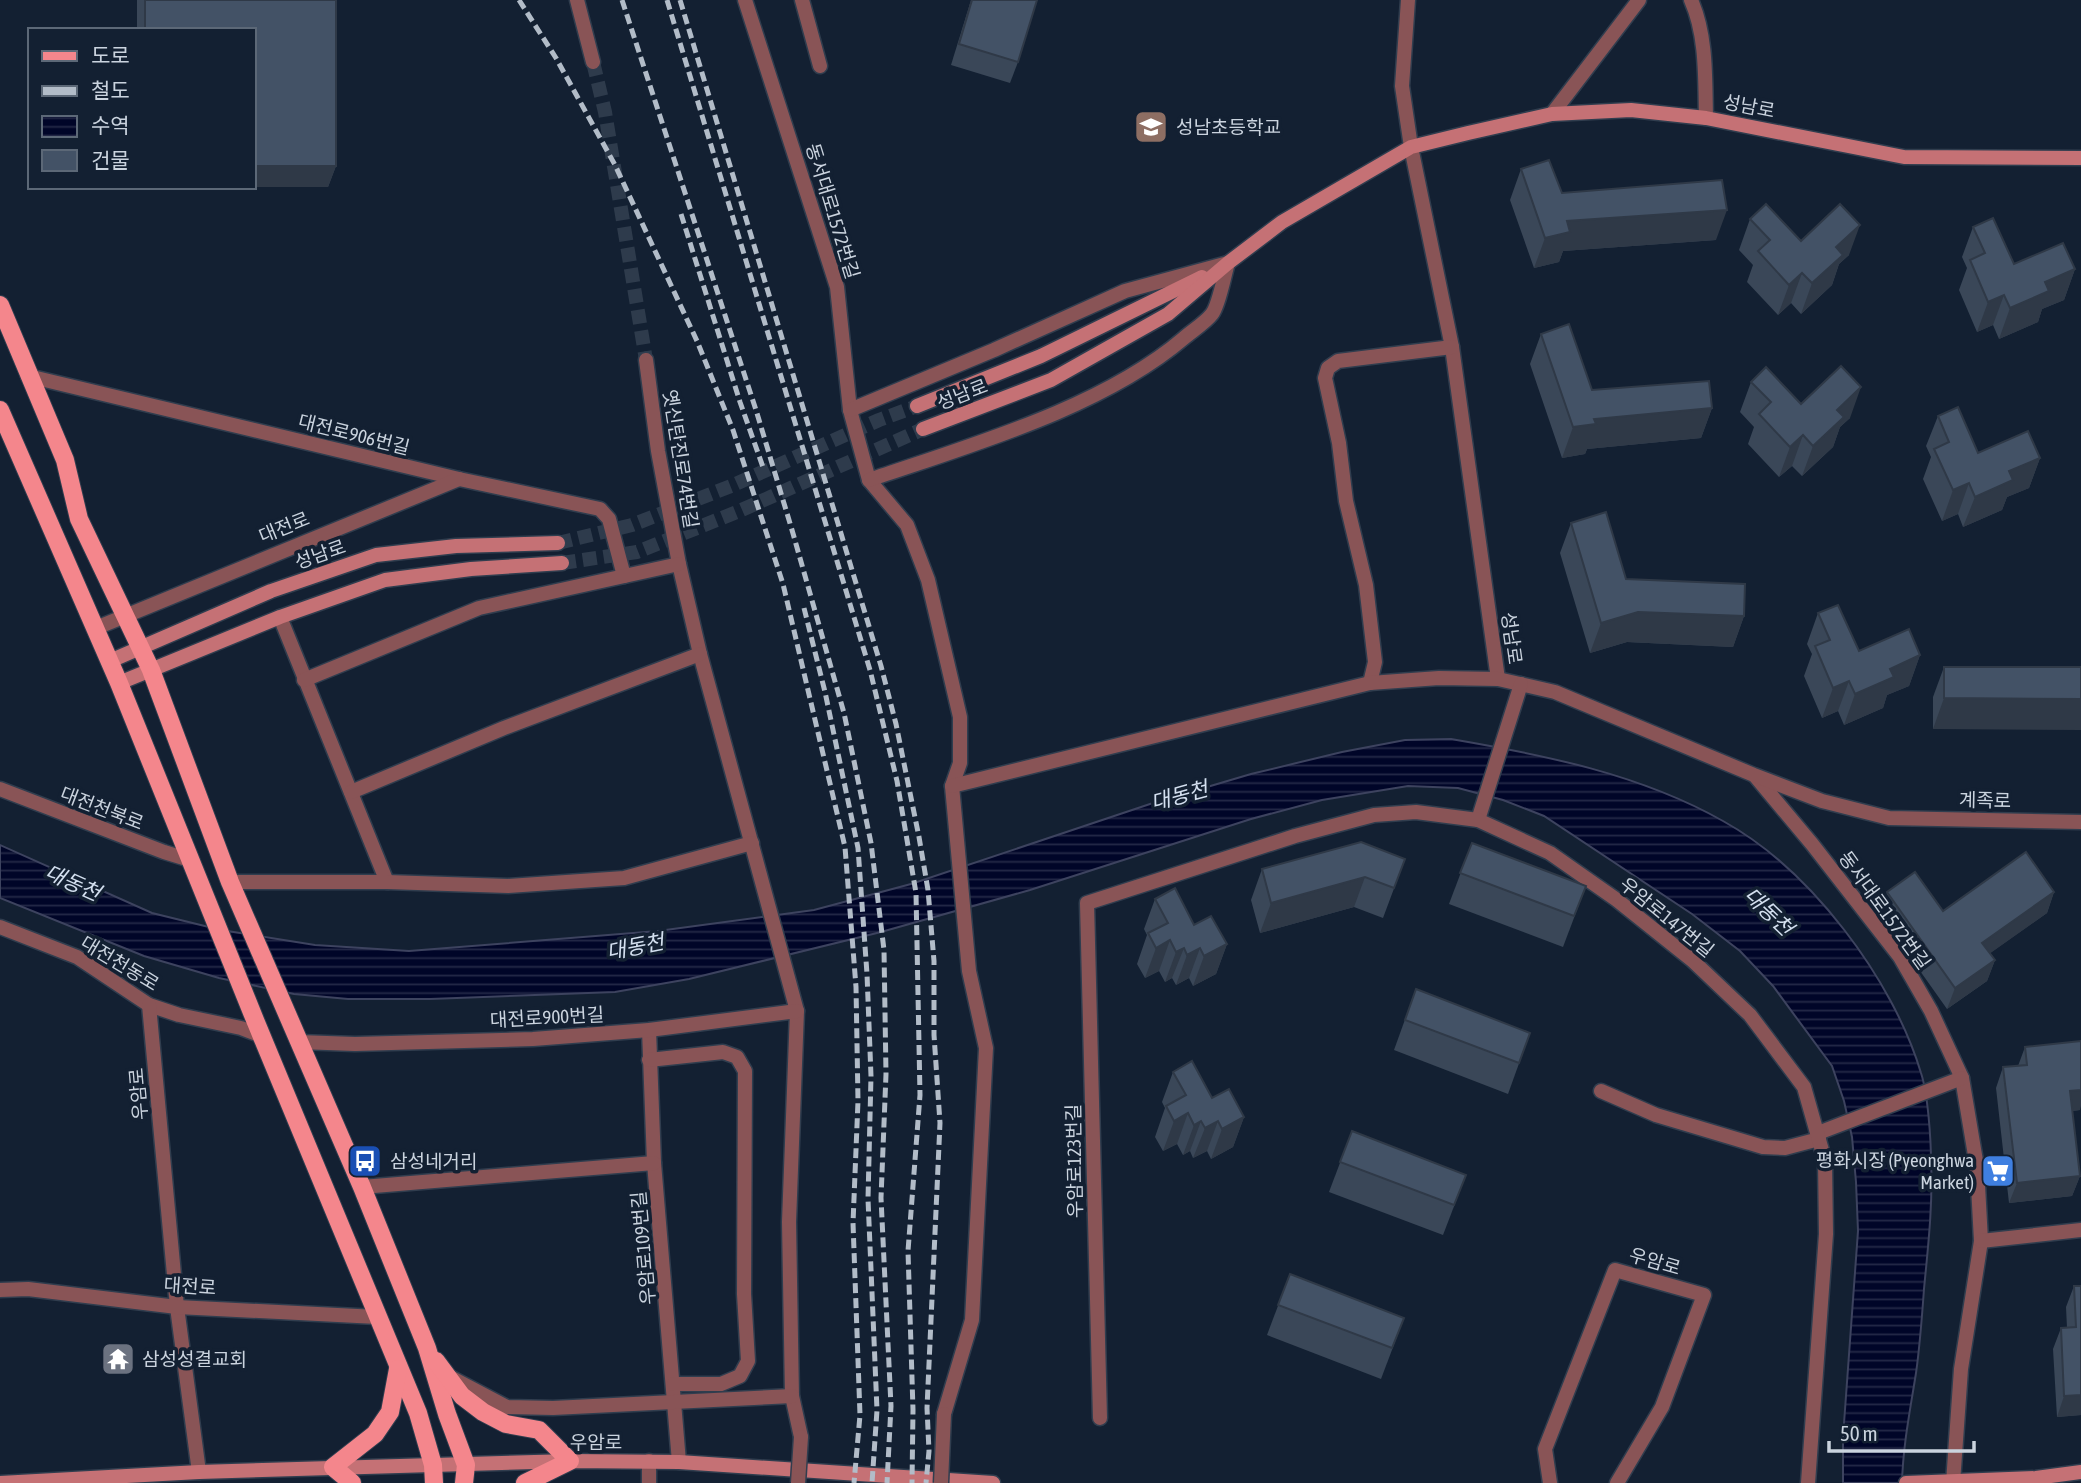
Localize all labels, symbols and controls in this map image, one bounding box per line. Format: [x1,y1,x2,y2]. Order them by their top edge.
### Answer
legend [28,28,256,189]
text: 도로 [91,43,130,67]
text: 철도 [91,78,130,102]
street label: 성남로 [1721,90,1777,122]
school or university icon: 성남초등학교 [1132,108,1170,146]
text: 수역 [91,113,130,137]
place label: 성남초등학교 [1176,116,1281,138]
street label: 동서대로1572번길 [802,141,864,281]
text: 건물 [91,148,130,172]
street label: 성남로 [934,374,990,414]
street label: 옛신탄진로74번길 [659,388,703,530]
street label: 대전로906번길 [296,410,412,458]
street label: 대전로 [256,507,312,547]
street label: 성남로 [292,535,348,573]
street label: 성남로 [1497,610,1527,666]
water label: 대동천 [1148,775,1213,814]
street label: 대전천북로 [57,782,147,834]
street label: 계족로 [1959,789,2011,811]
street label: 동서대로1572번길 [1835,847,1935,973]
water label: 대동천 [42,859,107,906]
street label: 우암로147번길 [1616,873,1718,961]
water label: 대동천 [1740,882,1800,942]
water label: 대동천 [604,928,668,963]
street label: 대전천동로 [77,931,163,995]
street label: 대전로900번길 [489,1003,605,1031]
street label: 우암로 [125,1067,151,1121]
street label: 우암로123번길 [1062,1104,1086,1218]
bus stop icon: 삼성네거리 [346,1142,384,1180]
place label: 평화시장 (Pyeonghwa Market) [1816,1149,1974,1193]
place label: 삼성네거리 [390,1150,477,1172]
supermarket icon: 평화시장 (Pyeonghwa Market) [1979,1152,2017,1190]
street label: 우암로109번길 [627,1190,659,1306]
street label: 우암로 [1627,1243,1683,1279]
street label: 대전로 [163,1273,217,1299]
temple icon: 삼성성결교회 [99,1340,137,1378]
place label: 삼성성결교회 [142,1348,247,1370]
scale bar [1829,1410,1974,1454]
text: 50 m [1840,1421,1878,1445]
street label: 우암로 [570,1431,622,1453]

